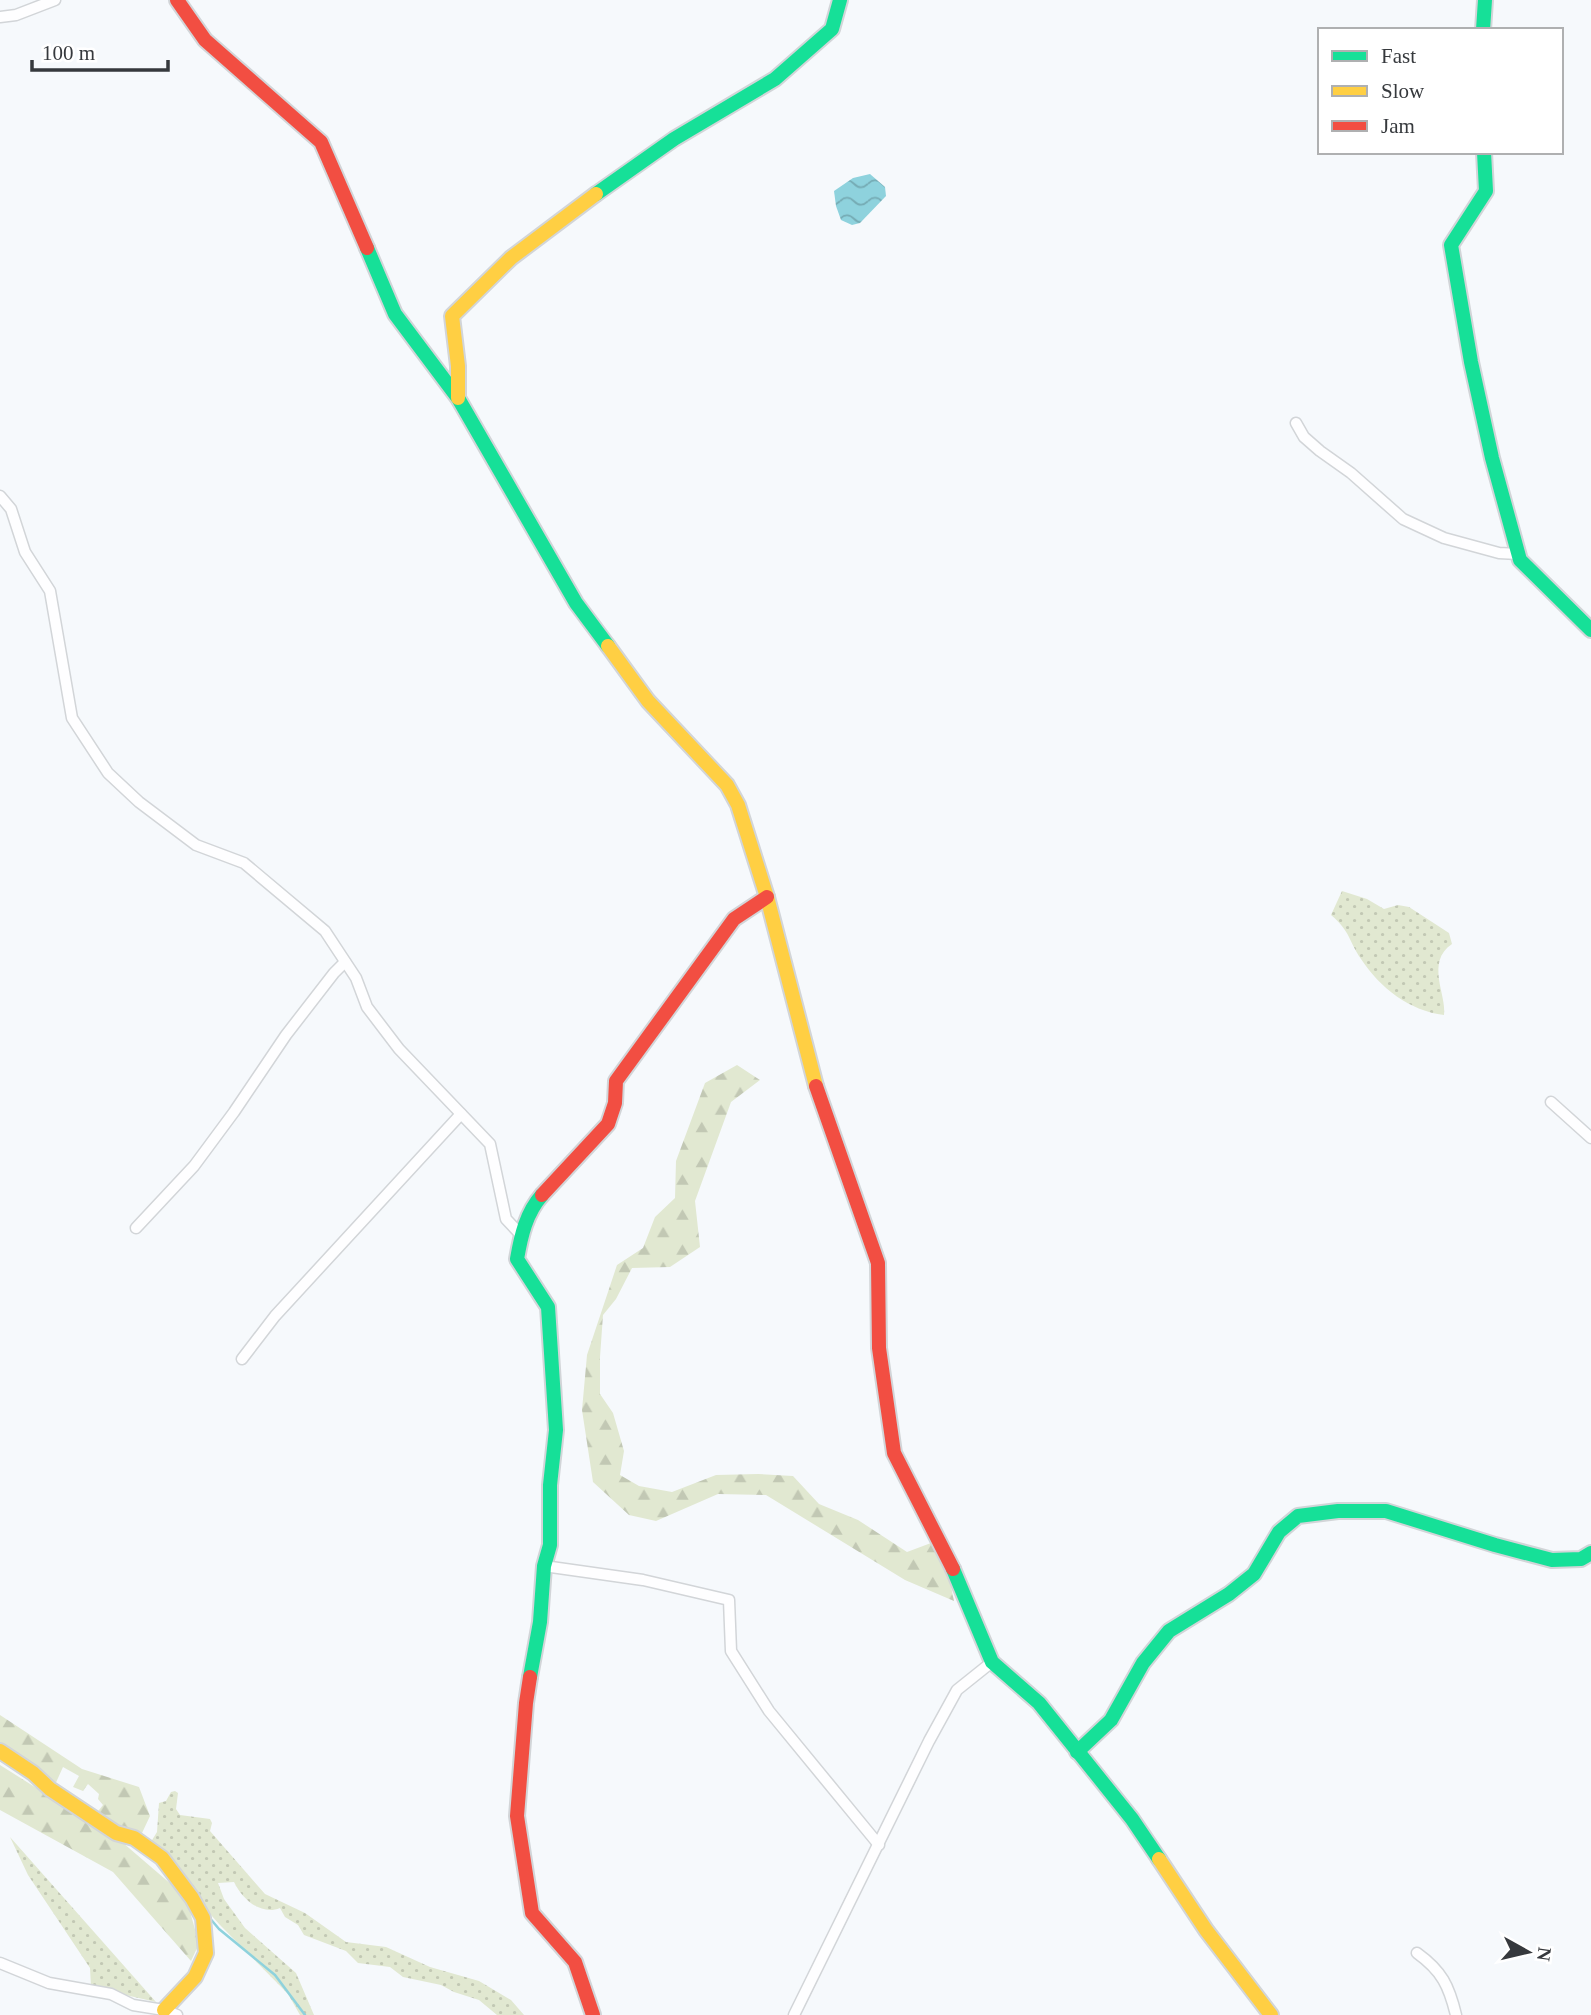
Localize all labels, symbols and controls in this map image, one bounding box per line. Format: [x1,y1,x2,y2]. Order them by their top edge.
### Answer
scale bar [32,28,168,72]
legend [1318,28,1563,154]
text: 100 m [42,41,95,65]
text: Fast [1381,44,1416,68]
text: Slow [1381,79,1425,103]
text: Jam [1381,114,1415,138]
north arrow [1493,1917,1563,1987]
text: N [1533,1946,1556,1963]

